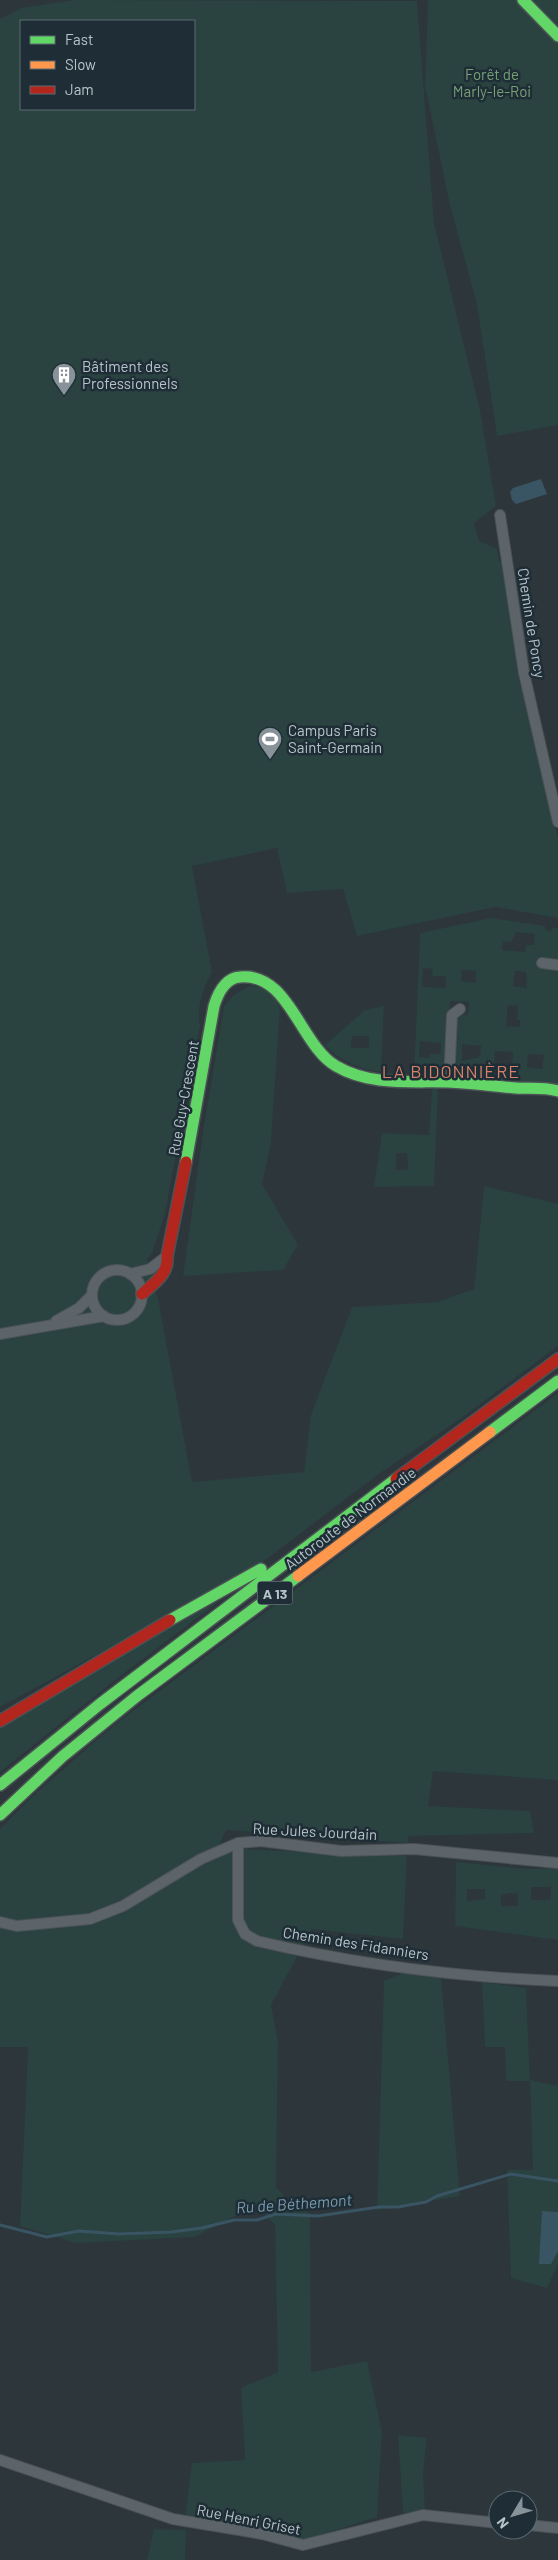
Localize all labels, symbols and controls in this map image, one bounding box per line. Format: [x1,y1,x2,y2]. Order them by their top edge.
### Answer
legend [20,20,195,110]
text: Fast [65,30,93,48]
text: Slow [65,55,96,73]
park label: Forêt de Marly-le-Roi [453,65,531,100]
text: Jam [65,80,94,98]
place label: Bâtiment des Professionnels [82,357,178,392]
building icon: Bâtiment des Professionnels [51,362,77,396]
street label: Chemin de Poncy [514,567,550,679]
place label: Campus Paris Saint-Germain [288,721,382,756]
sports icon: Campus Paris Saint-Germain [257,726,283,760]
street label: Rue Guy-Crescent [164,1039,202,1157]
district label: LA BIDONNIÈRE [382,1060,520,1082]
street label: Autoroute de Normandie [281,1463,419,1573]
road number: A 13 [258,1582,292,1605]
street label: Rue Jules Jourdain [252,1819,378,1843]
street label: Chemin des Fidanniers [282,1923,430,1963]
water label: Ru de Béthemont [235,2189,353,2217]
north arrow [488,2490,538,2540]
street label: Rue Henri Griset [196,2500,302,2538]
text: N [493,2514,512,2532]

